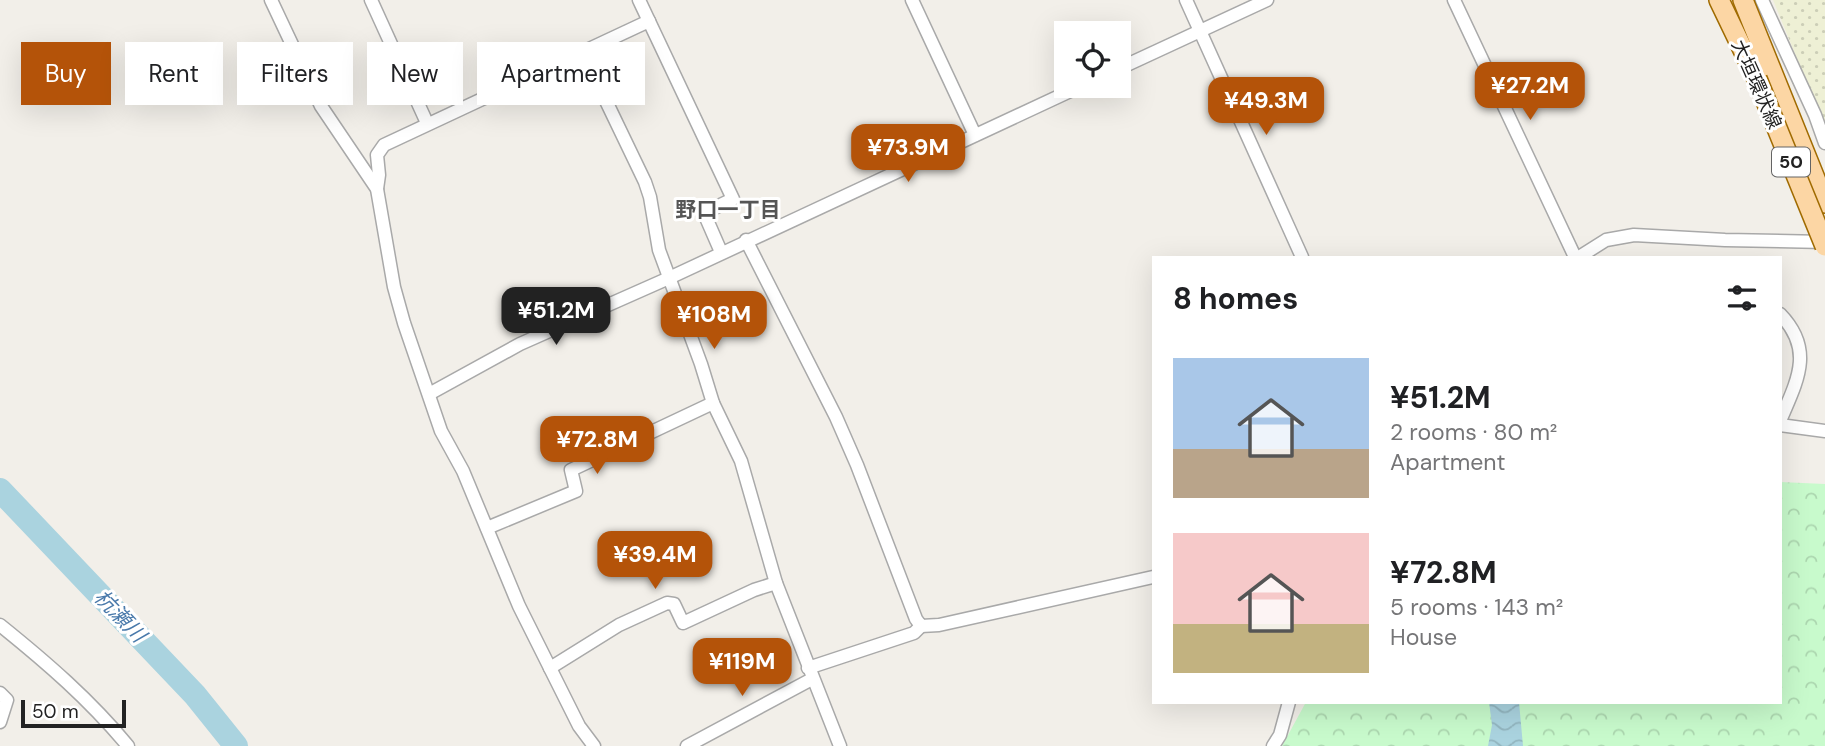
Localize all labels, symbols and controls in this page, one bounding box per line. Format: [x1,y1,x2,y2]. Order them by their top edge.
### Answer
map controls [1054,21,1131,98]
button: locate [1054,21,1131,98]
street label: 大垣環状線 [1726,36,1787,133]
chip: Buy [21,42,111,105]
chip: Rent [125,42,223,105]
chip: Filters [237,42,353,105]
chip: New [367,42,463,105]
chip: Apartment [477,42,645,105]
pin: ¥27.2M [1473,62,1587,122]
text: ¥27.2M [1491,70,1569,100]
pin: ¥49.3M [1209,78,1323,137]
text: ¥49.3M [1224,85,1308,115]
pin: ¥73.9M [851,124,965,184]
text: ¥73.9M [867,132,949,162]
road number: 50 [1772,148,1810,176]
district label: 野口一丁目 [676,196,781,224]
text: 8 homes [1173,279,1298,318]
icon: filters [1723,279,1761,317]
pin: ¥51.2M [499,288,613,347]
pin: ¥108M [665,292,763,351]
text: ¥51.2M [517,295,595,325]
text: ¥108M [677,299,751,329]
text: ¥51.2M [1390,378,1491,417]
icon: home [1229,386,1313,470]
pin: ¥72.8M [540,416,654,476]
text: 2 rooms · 80 m² [1390,417,1557,447]
text: ¥72.8M [556,424,638,454]
text: Apartment [1390,447,1505,477]
pin: ¥39.4M [598,532,712,591]
text: ¥39.4M [613,539,697,569]
text: ¥72.8M [1390,553,1497,592]
icon: home [1229,561,1313,645]
water label: 杭瀬川 [88,584,153,650]
text: 5 rooms · 143 m² [1390,592,1563,622]
text: House [1390,622,1457,652]
pin: ¥119M [693,638,791,698]
text: ¥119M [709,646,775,676]
scale bar [21,697,126,729]
text: 50 m [32,699,79,724]

